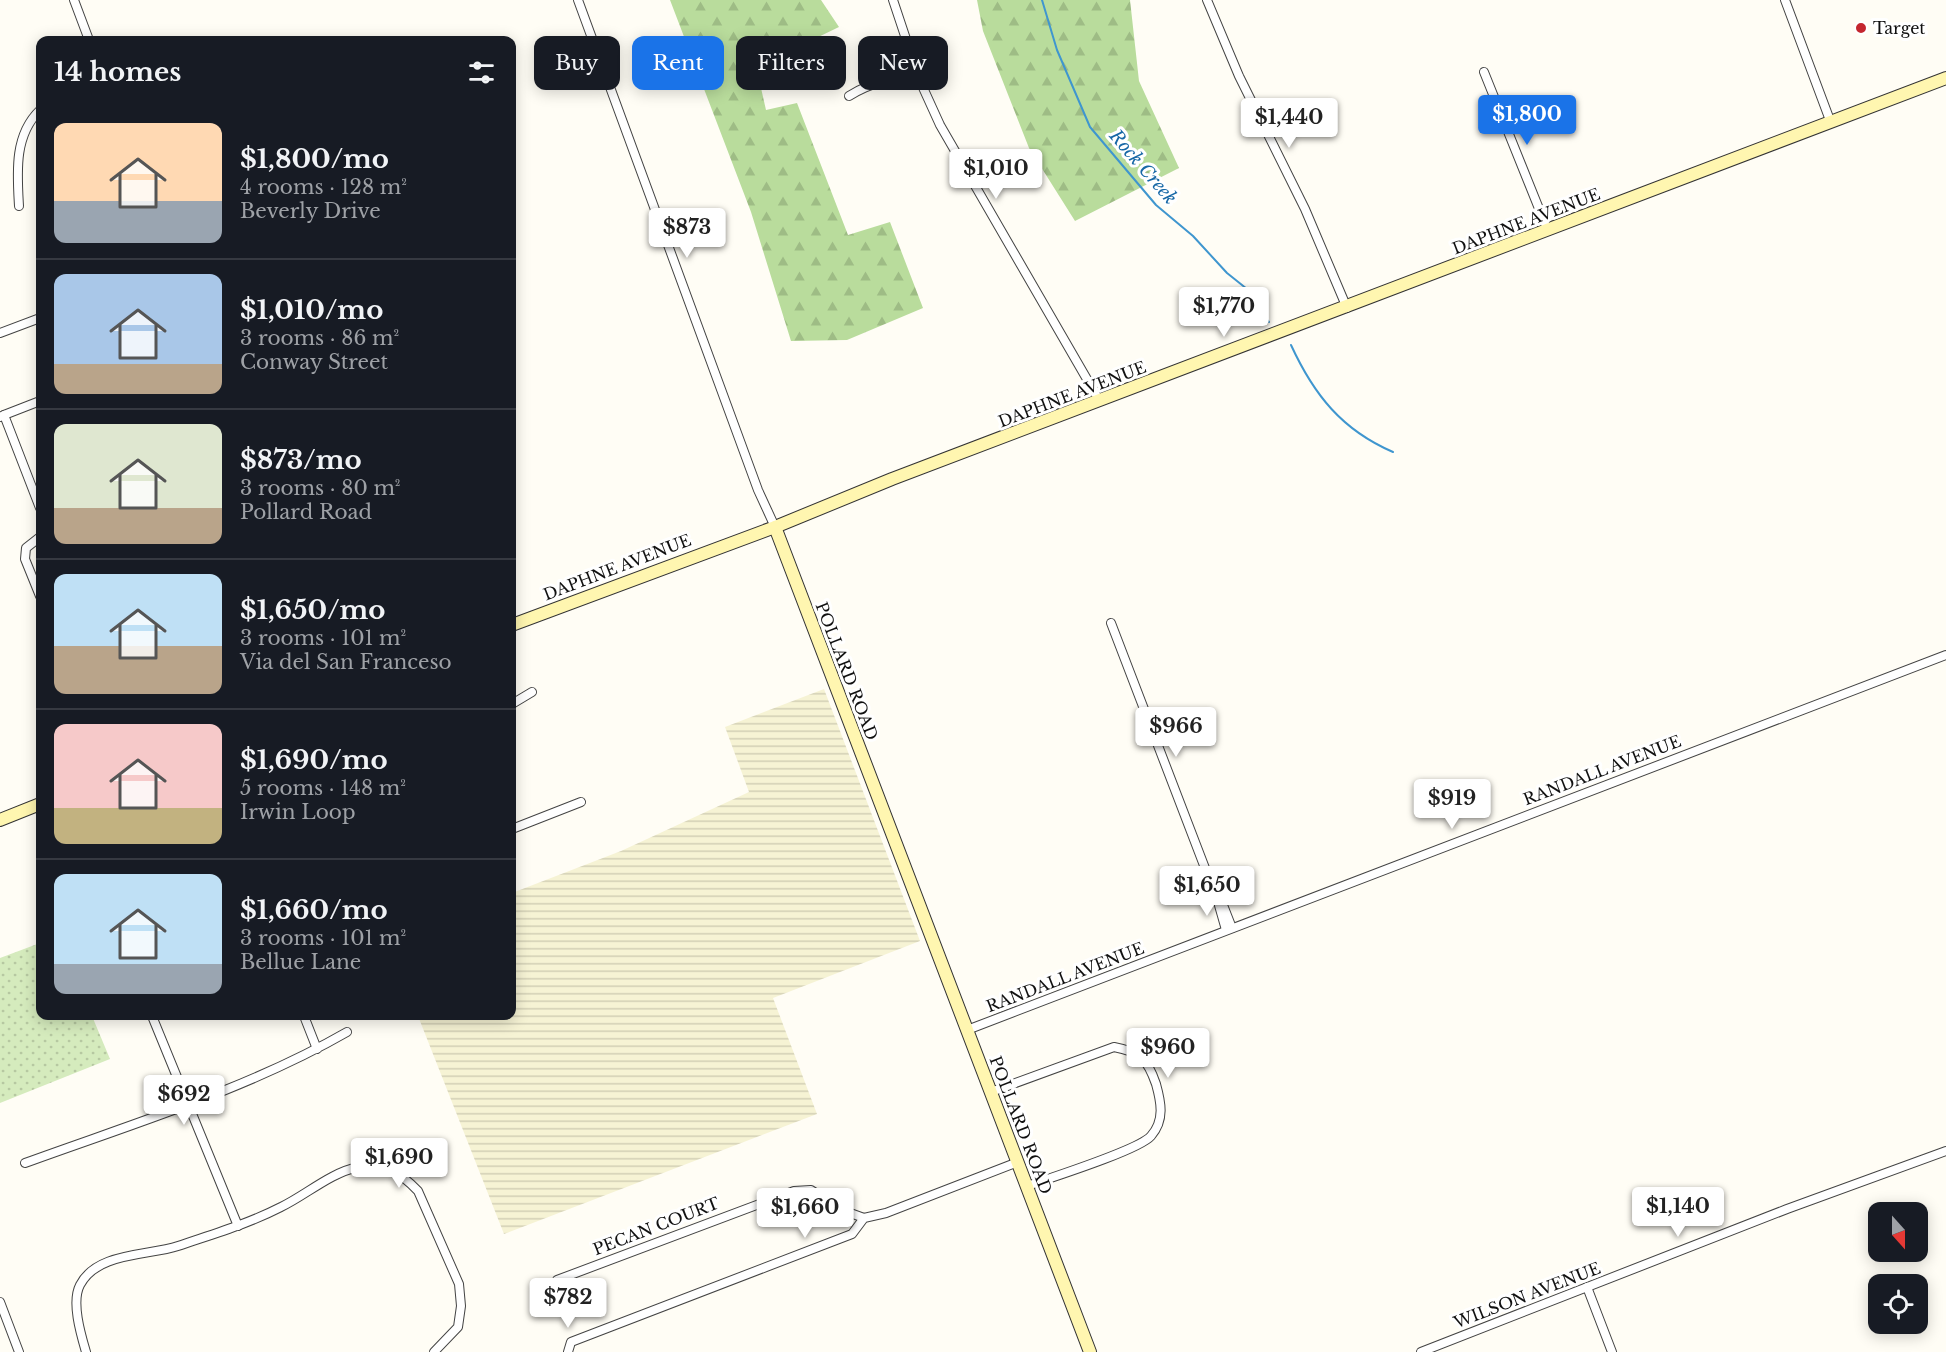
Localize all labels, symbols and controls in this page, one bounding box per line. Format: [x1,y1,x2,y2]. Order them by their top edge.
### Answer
place label: Target [1873,18,1925,38]
marker: Target [1854,21,1868,35]
chip: Buy [534,36,620,90]
chip: Rent [632,36,724,90]
chip: Filters [736,36,846,90]
chip: New [858,36,948,90]
text: 14 homes [54,56,181,88]
icon: filters [465,56,498,89]
pin: $1,800 [1478,95,1576,146]
pin: $1,440 [1240,98,1338,149]
text: $1,800 [1492,102,1562,126]
text: $1,440 [1255,105,1323,129]
water label: Rock Creek [1104,124,1181,209]
text: $1,800/mo [240,143,389,175]
icon: home [102,147,174,219]
pin: $1,010 [947,149,1045,200]
text: $1,010 [963,156,1029,180]
text: 4 rooms · 128 m² [240,175,407,199]
street label: DAPHNE AVENUE [1449,184,1603,258]
text: Beverly Drive [240,199,381,223]
pin: $873 [651,208,723,259]
text: $873 [663,215,711,239]
pin: $1,770 [1175,287,1273,338]
text: $1,010/mo [240,294,383,326]
text: $1,770 [1193,294,1255,318]
icon: home [102,298,174,370]
text: 3 rooms · 86 m² [240,326,399,350]
text: Conway Street [240,350,388,374]
street label: DAPHNE AVENUE [995,357,1149,431]
text: $873/mo [240,444,362,476]
icon: home [102,448,174,520]
text: 3 rooms · 80 m² [240,476,401,500]
text: Pollard Road [240,500,372,524]
street label: DAPHNE AVENUE [540,530,694,604]
text: $1,650/mo [240,594,386,626]
icon: home [102,598,174,670]
street label: POLLARD ROAD [811,599,883,743]
text: 3 rooms · 101 m² [240,626,406,650]
text: Via del San Franceso [240,650,452,674]
pin: $966 [1140,707,1212,758]
text: $966 [1149,714,1203,738]
street label: RANDALL AVENUE [1520,731,1684,809]
text: $1,690/mo [240,744,388,776]
icon: home [102,748,174,820]
text: 5 rooms · 148 m² [240,776,406,800]
pin: $919 [1416,779,1488,830]
text: $919 [1428,786,1476,810]
text: Irwin Loop [240,800,356,824]
pin: $1,650 [1158,866,1256,917]
text: $1,650 [1173,873,1241,897]
text: $1,660/mo [240,894,388,926]
icon: home [102,898,174,970]
text: 3 rooms · 101 m² [240,926,406,950]
street label: RANDALL AVENUE [983,938,1147,1016]
text: Bellue Lane [240,950,361,974]
pin: $960 [1132,1028,1204,1079]
text: $960 [1141,1035,1195,1059]
street label: POLLARD ROAD [985,1053,1057,1197]
pin: $692 [148,1075,220,1126]
text: $692 [158,1082,210,1106]
pin: $1,690 [350,1138,448,1189]
text: $1,690 [365,1145,433,1169]
pin: $1,140 [1629,1187,1727,1238]
pin: $1,660 [756,1188,854,1239]
street label: PECAN COURT [590,1193,722,1259]
text: $1,140 [1646,1194,1710,1218]
text: $1,660 [771,1195,839,1219]
north arrow [1868,1202,1928,1262]
map controls [1868,1202,1928,1334]
street label: WILSON AVENUE [1450,1258,1603,1333]
button: locate [1868,1274,1928,1334]
pin: $782 [532,1278,604,1329]
text: $782 [544,1285,592,1309]

